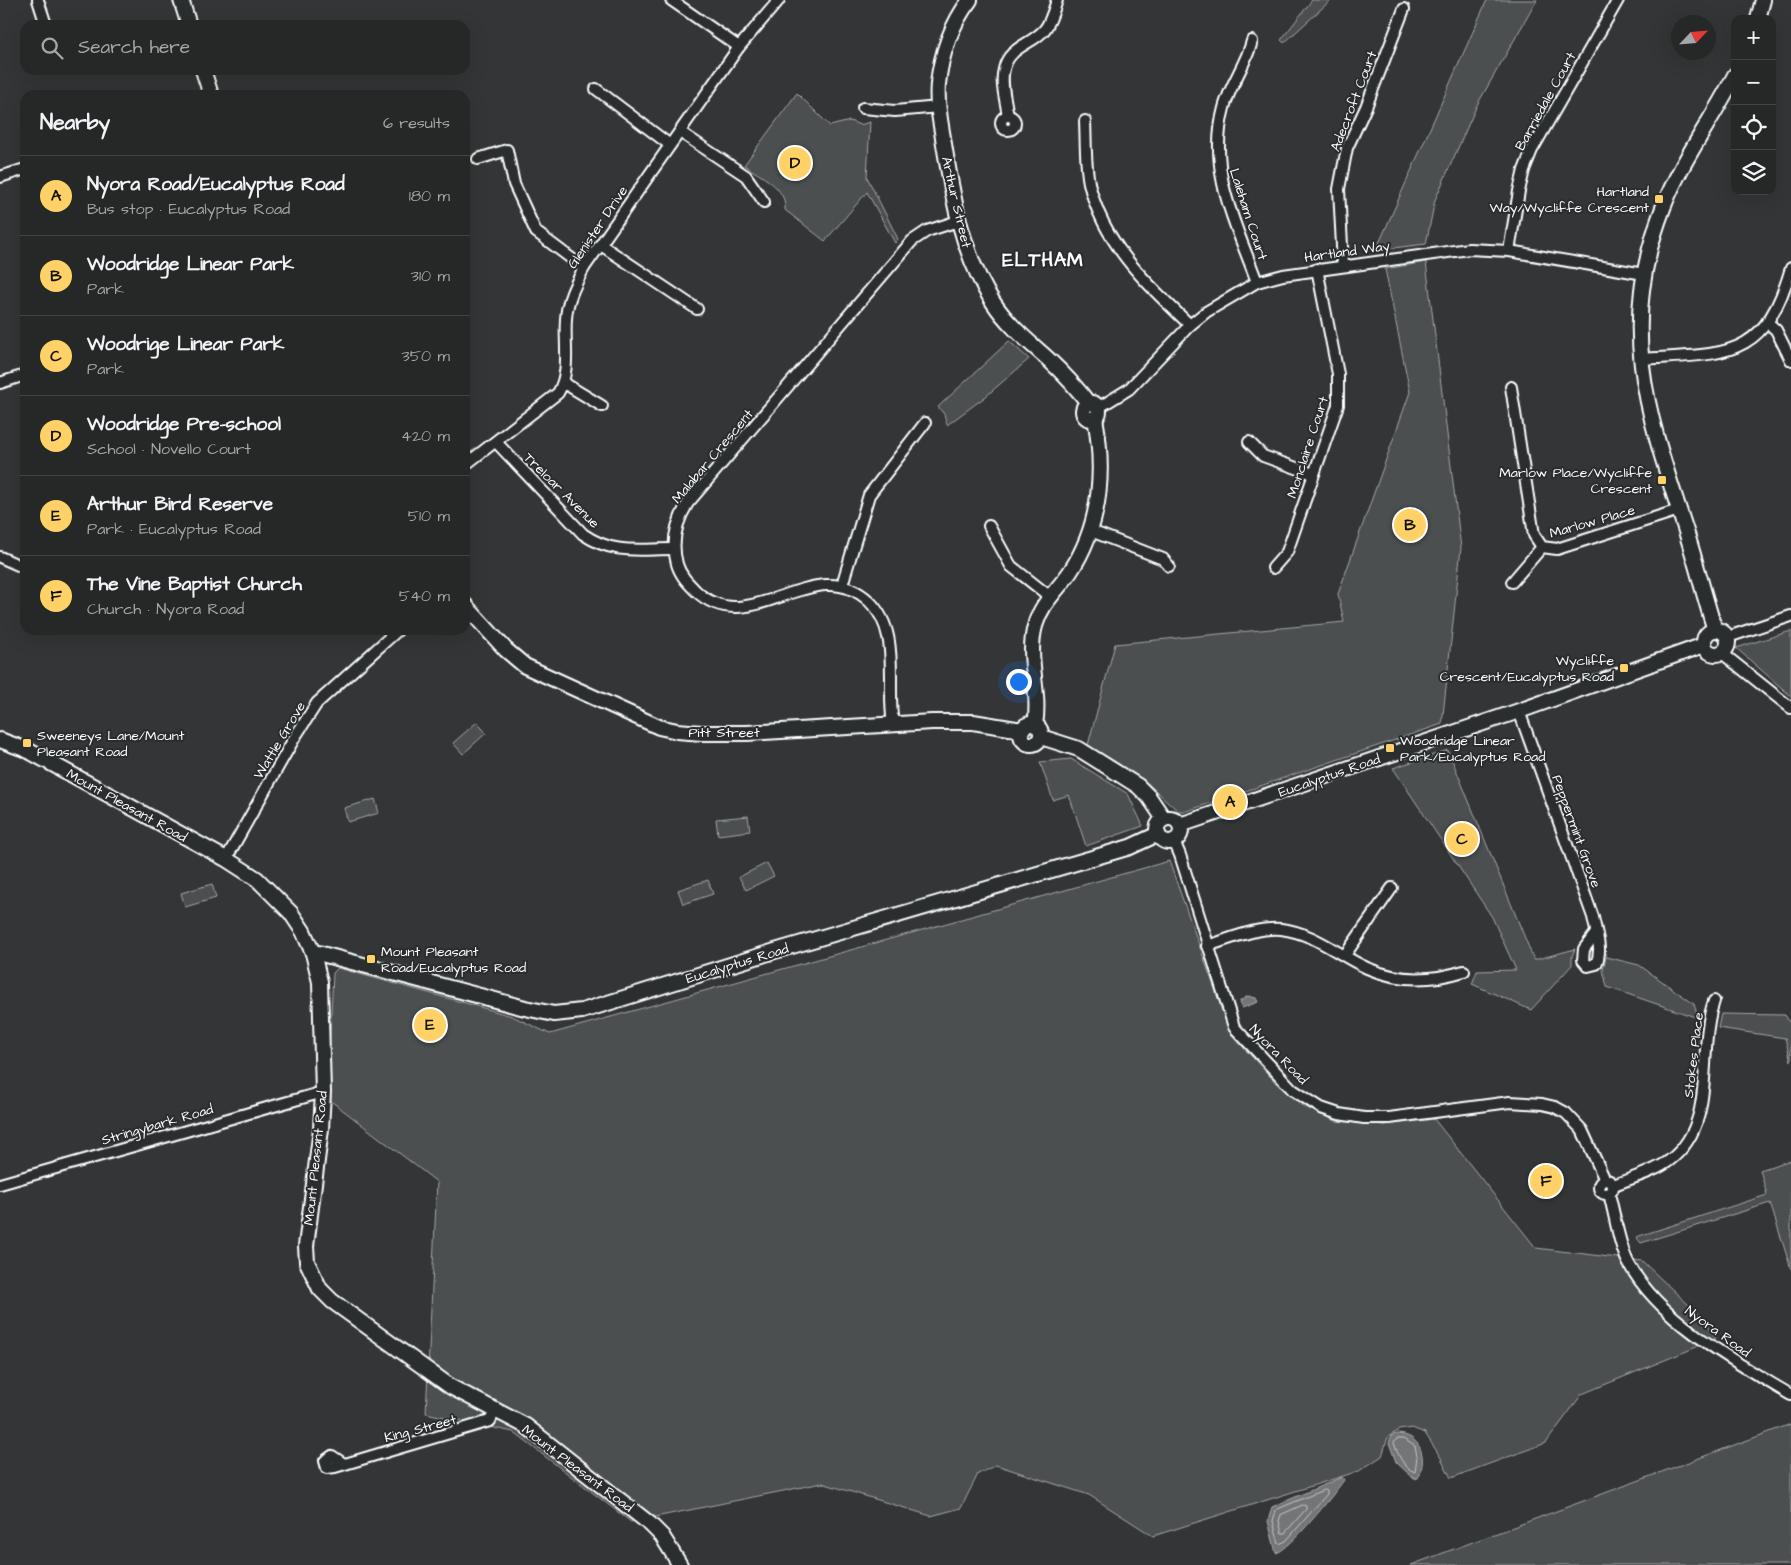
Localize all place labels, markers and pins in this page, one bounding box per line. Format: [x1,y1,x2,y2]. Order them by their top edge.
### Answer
pin: D [779,144,811,182]
place label: Hartland Way/Wycliffe Crescent [1489,182,1649,218]
marker: Hartland Way/Wycliffe Crescent [1653,193,1665,205]
place label: Marlow Place/Wycliffe Crescent [1499,463,1652,499]
marker: Marlow Place/Wycliffe Crescent [1656,474,1668,486]
pin: B [1394,506,1426,544]
place label: Wycliffe Crescent/Eucalyptus Road [1440,651,1614,687]
marker: Wycliffe Crescent/Eucalyptus Road [1618,662,1630,674]
place label: Sweeneys Lane/Mount Pleasant Road [37,726,185,762]
place label: Woodridge Linear Park/Eucalyptus Road [1400,731,1545,767]
marker: Sweeneys Lane/Mount Pleasant Road [21,737,33,749]
marker: Woodridge Linear Park/Eucalyptus Road [1384,742,1396,754]
pin: A [1214,783,1246,821]
pin: C [1446,820,1478,858]
place label: Mount Pleasant Road/Eucalyptus Road [381,942,526,978]
marker: Mount Pleasant Road/Eucalyptus Road [365,953,377,965]
pin: E [414,1006,446,1044]
pin: F [1530,1162,1562,1200]

